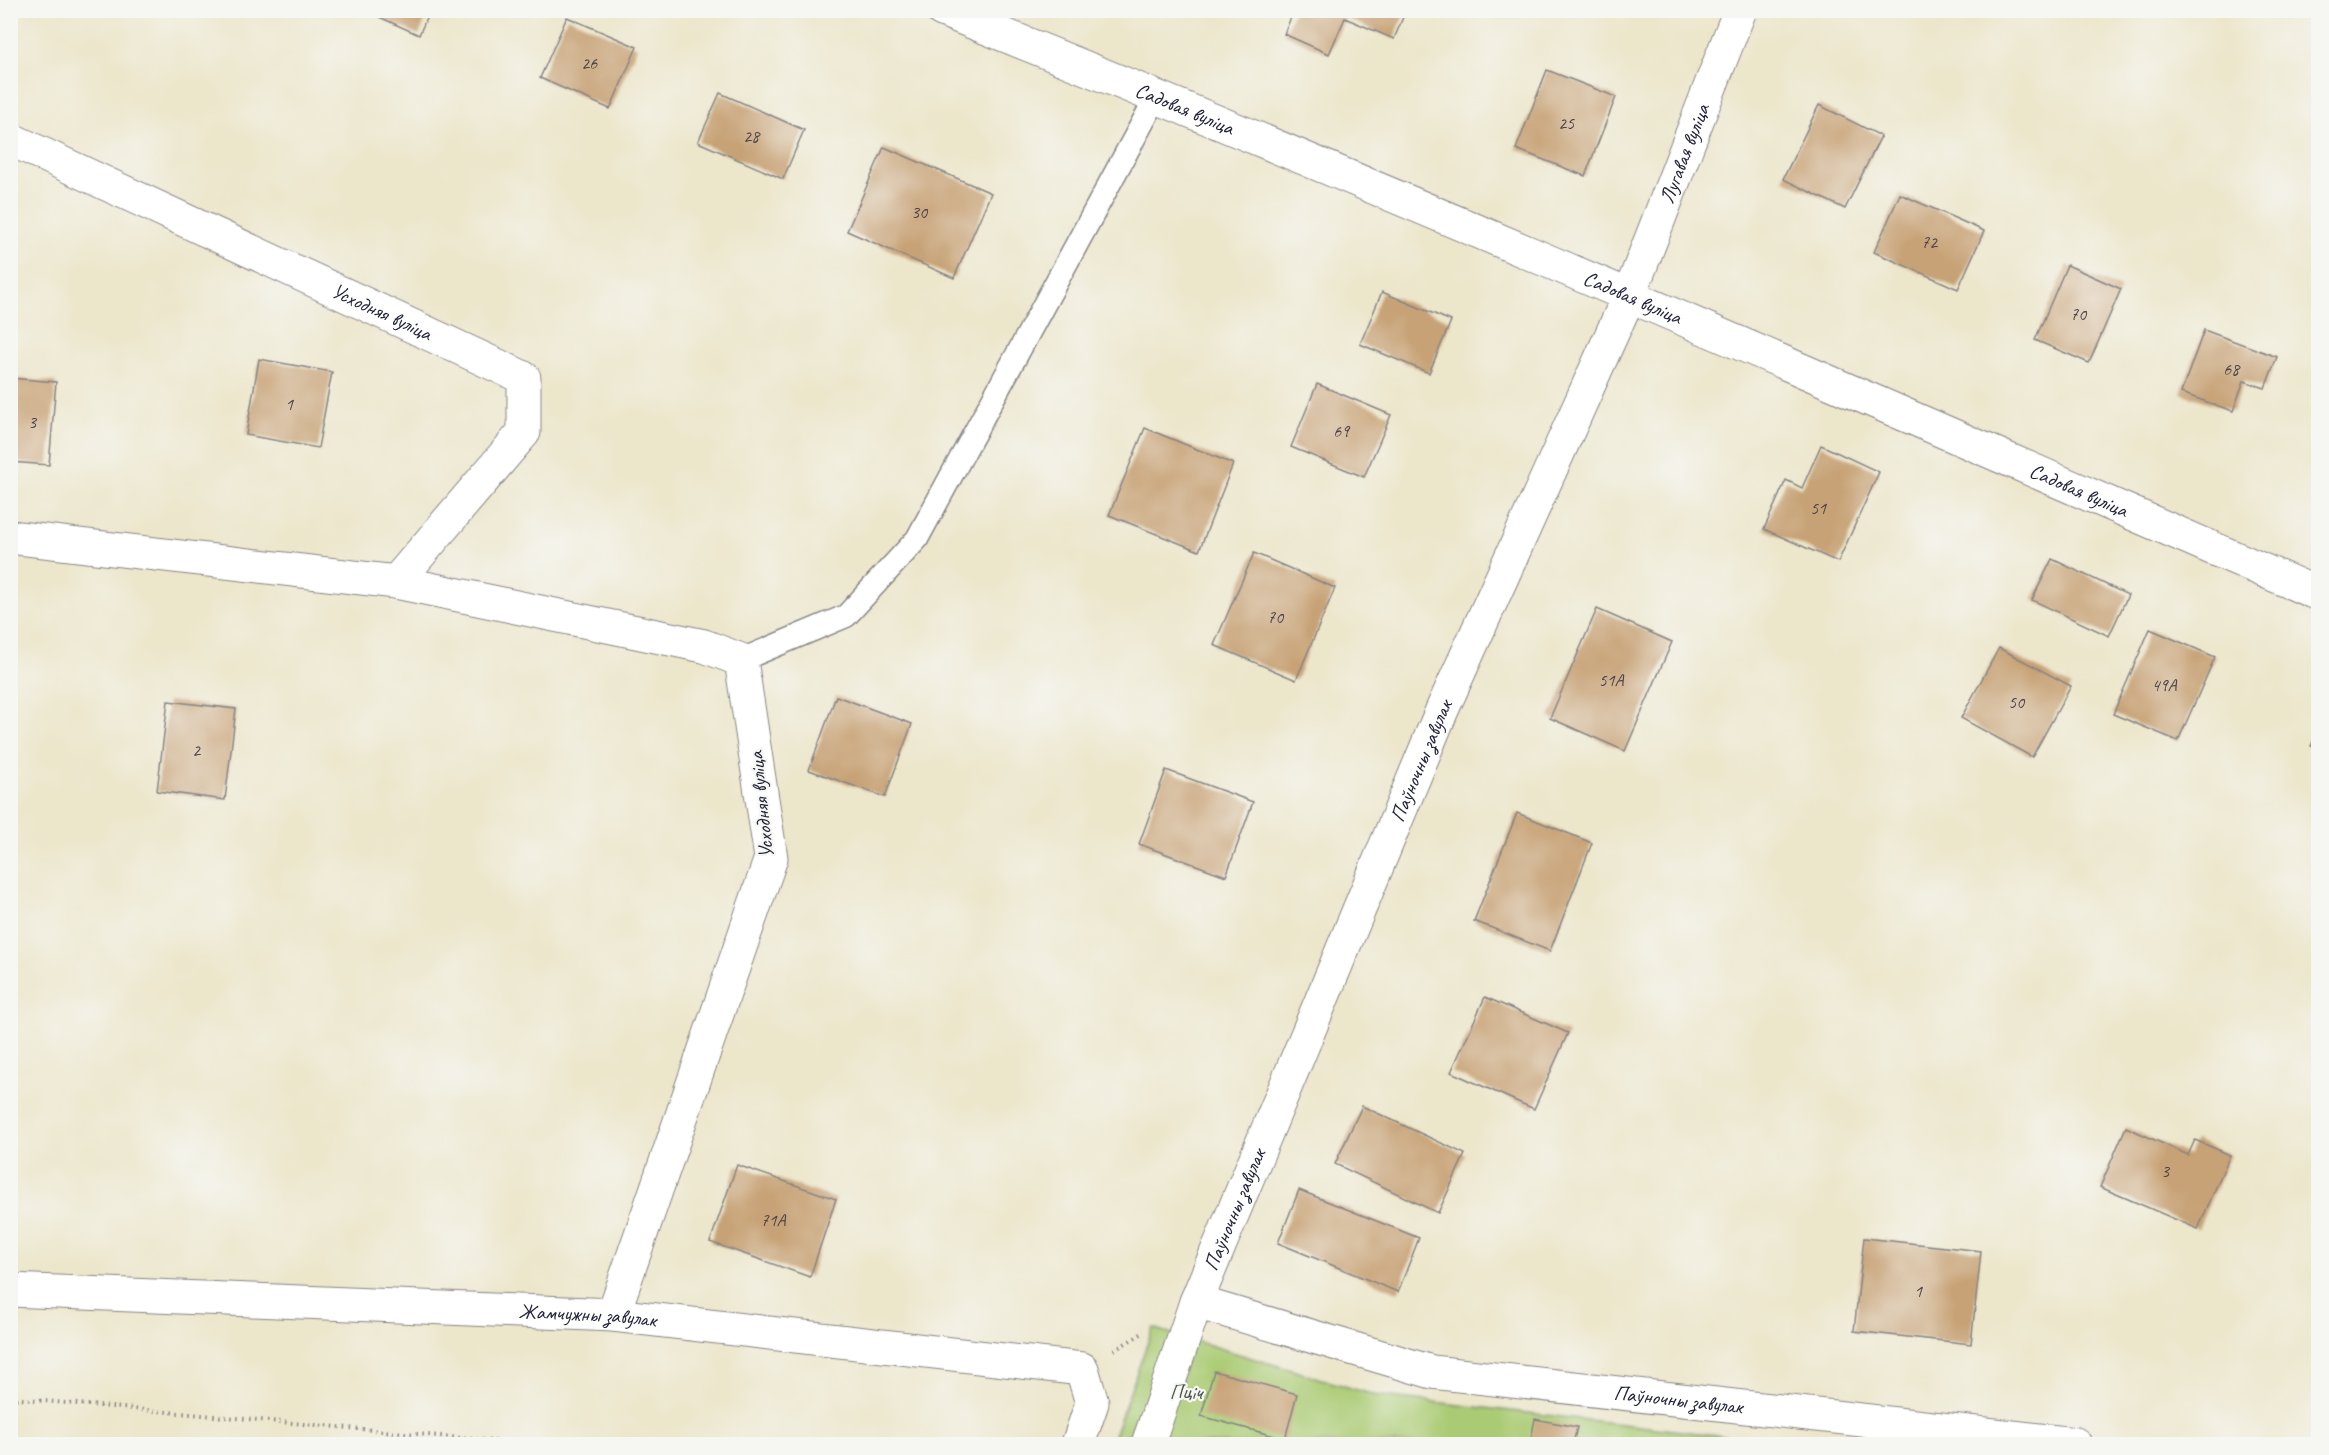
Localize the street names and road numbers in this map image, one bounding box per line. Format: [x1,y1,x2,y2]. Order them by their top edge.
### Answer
street label: Садовая вуліца [1132,77,1240,141]
street label: Лугавая вуліца [1653,99,1716,207]
street label: Садовая вуліца [1580,265,1687,331]
street label: Усходняя вуліца [328,277,438,347]
street label: Садовая вуліца [2026,457,2133,524]
street label: Паўночны завулак [1384,694,1459,825]
street label: Усходняя вуліца [742,748,780,860]
street label: Паўночны завулак [1198,1143,1272,1274]
street label: Жамчужны завулак [518,1298,660,1333]
street label: Паўночны завулак [1613,1379,1746,1420]

